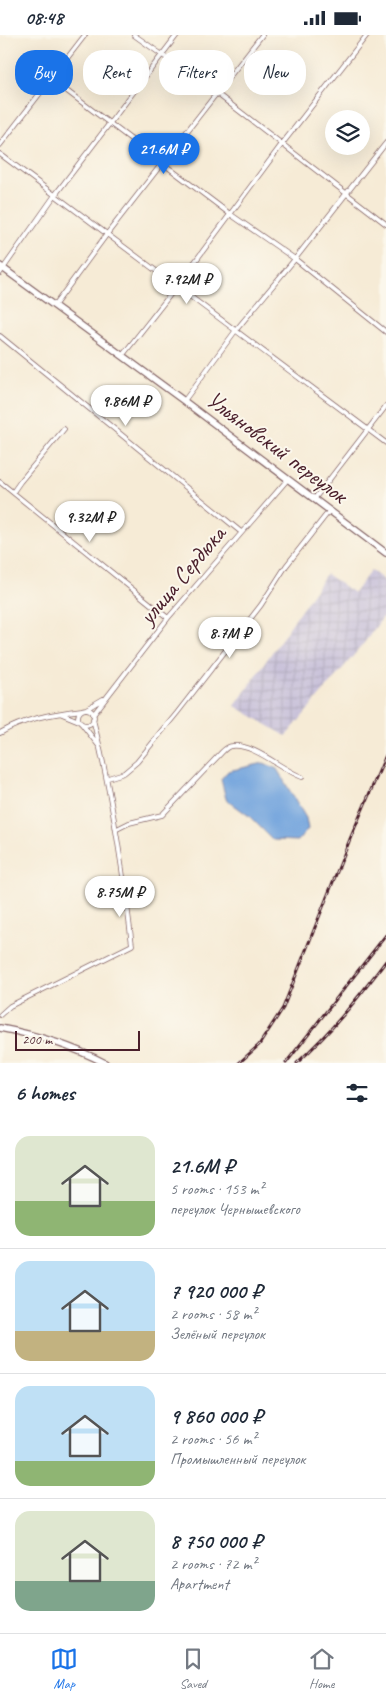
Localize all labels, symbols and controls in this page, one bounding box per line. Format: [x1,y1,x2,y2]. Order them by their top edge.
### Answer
text: 08:48 [25,6,63,30]
chip: Buy [15,50,73,95]
chip: Rent [83,50,149,95]
chip: Filters [159,50,234,95]
chip: New [244,50,306,95]
map controls [325,110,370,155]
button: layers [325,110,370,155]
pin: 21.6M ₽ [118,133,210,175]
text: 21.6M ₽ [140,139,188,159]
pin: 7.92M ₽ [141,263,233,305]
text: 7.92M ₽ [163,269,211,289]
street label: Ульяновский переулок [201,384,355,511]
pin: 9.86M ₽ [80,385,172,427]
text: 9.86M ₽ [102,391,150,411]
pin: 9.32M ₽ [44,501,136,543]
text: 9.32M ₽ [66,507,114,527]
street label: улица Сердюка [131,518,233,632]
pin: 8.7M ₽ [189,617,271,659]
text: 8.7M ₽ [209,623,251,643]
pin: 8.75M ₽ [74,875,166,918]
text: 8.75M ₽ [96,882,144,902]
scale bar [15,1028,140,1051]
text: 200 m [22,1031,52,1048]
icon: filters [343,1079,371,1107]
text: 6 homes [15,1080,75,1106]
text: 21.6M ₽ [170,1153,234,1179]
icon: home [55,1156,115,1216]
text: 5 rooms · 153 m² [170,1179,264,1199]
text: переулок Чернышевского [170,1199,300,1219]
text: 7 920 000 ₽ [170,1278,262,1304]
icon: home [55,1281,115,1341]
text: 2 rooms · 58 m² [170,1304,256,1324]
text: Зелёный переулок [170,1324,265,1344]
text: 9 860 000 ₽ [170,1403,262,1429]
icon: home [55,1406,115,1466]
text: 2 rooms · 56 m² [170,1429,256,1449]
text: Промышленный переулок [170,1449,305,1469]
text: 8 750 000 ₽ [170,1528,262,1554]
icon: home [55,1531,115,1591]
text: 2 rooms · 72 m² [170,1554,256,1574]
text: Apartment [170,1574,229,1594]
tab: Map [50,1645,78,1692]
tab: Saved [179,1645,207,1692]
tab: Home [308,1645,336,1692]

